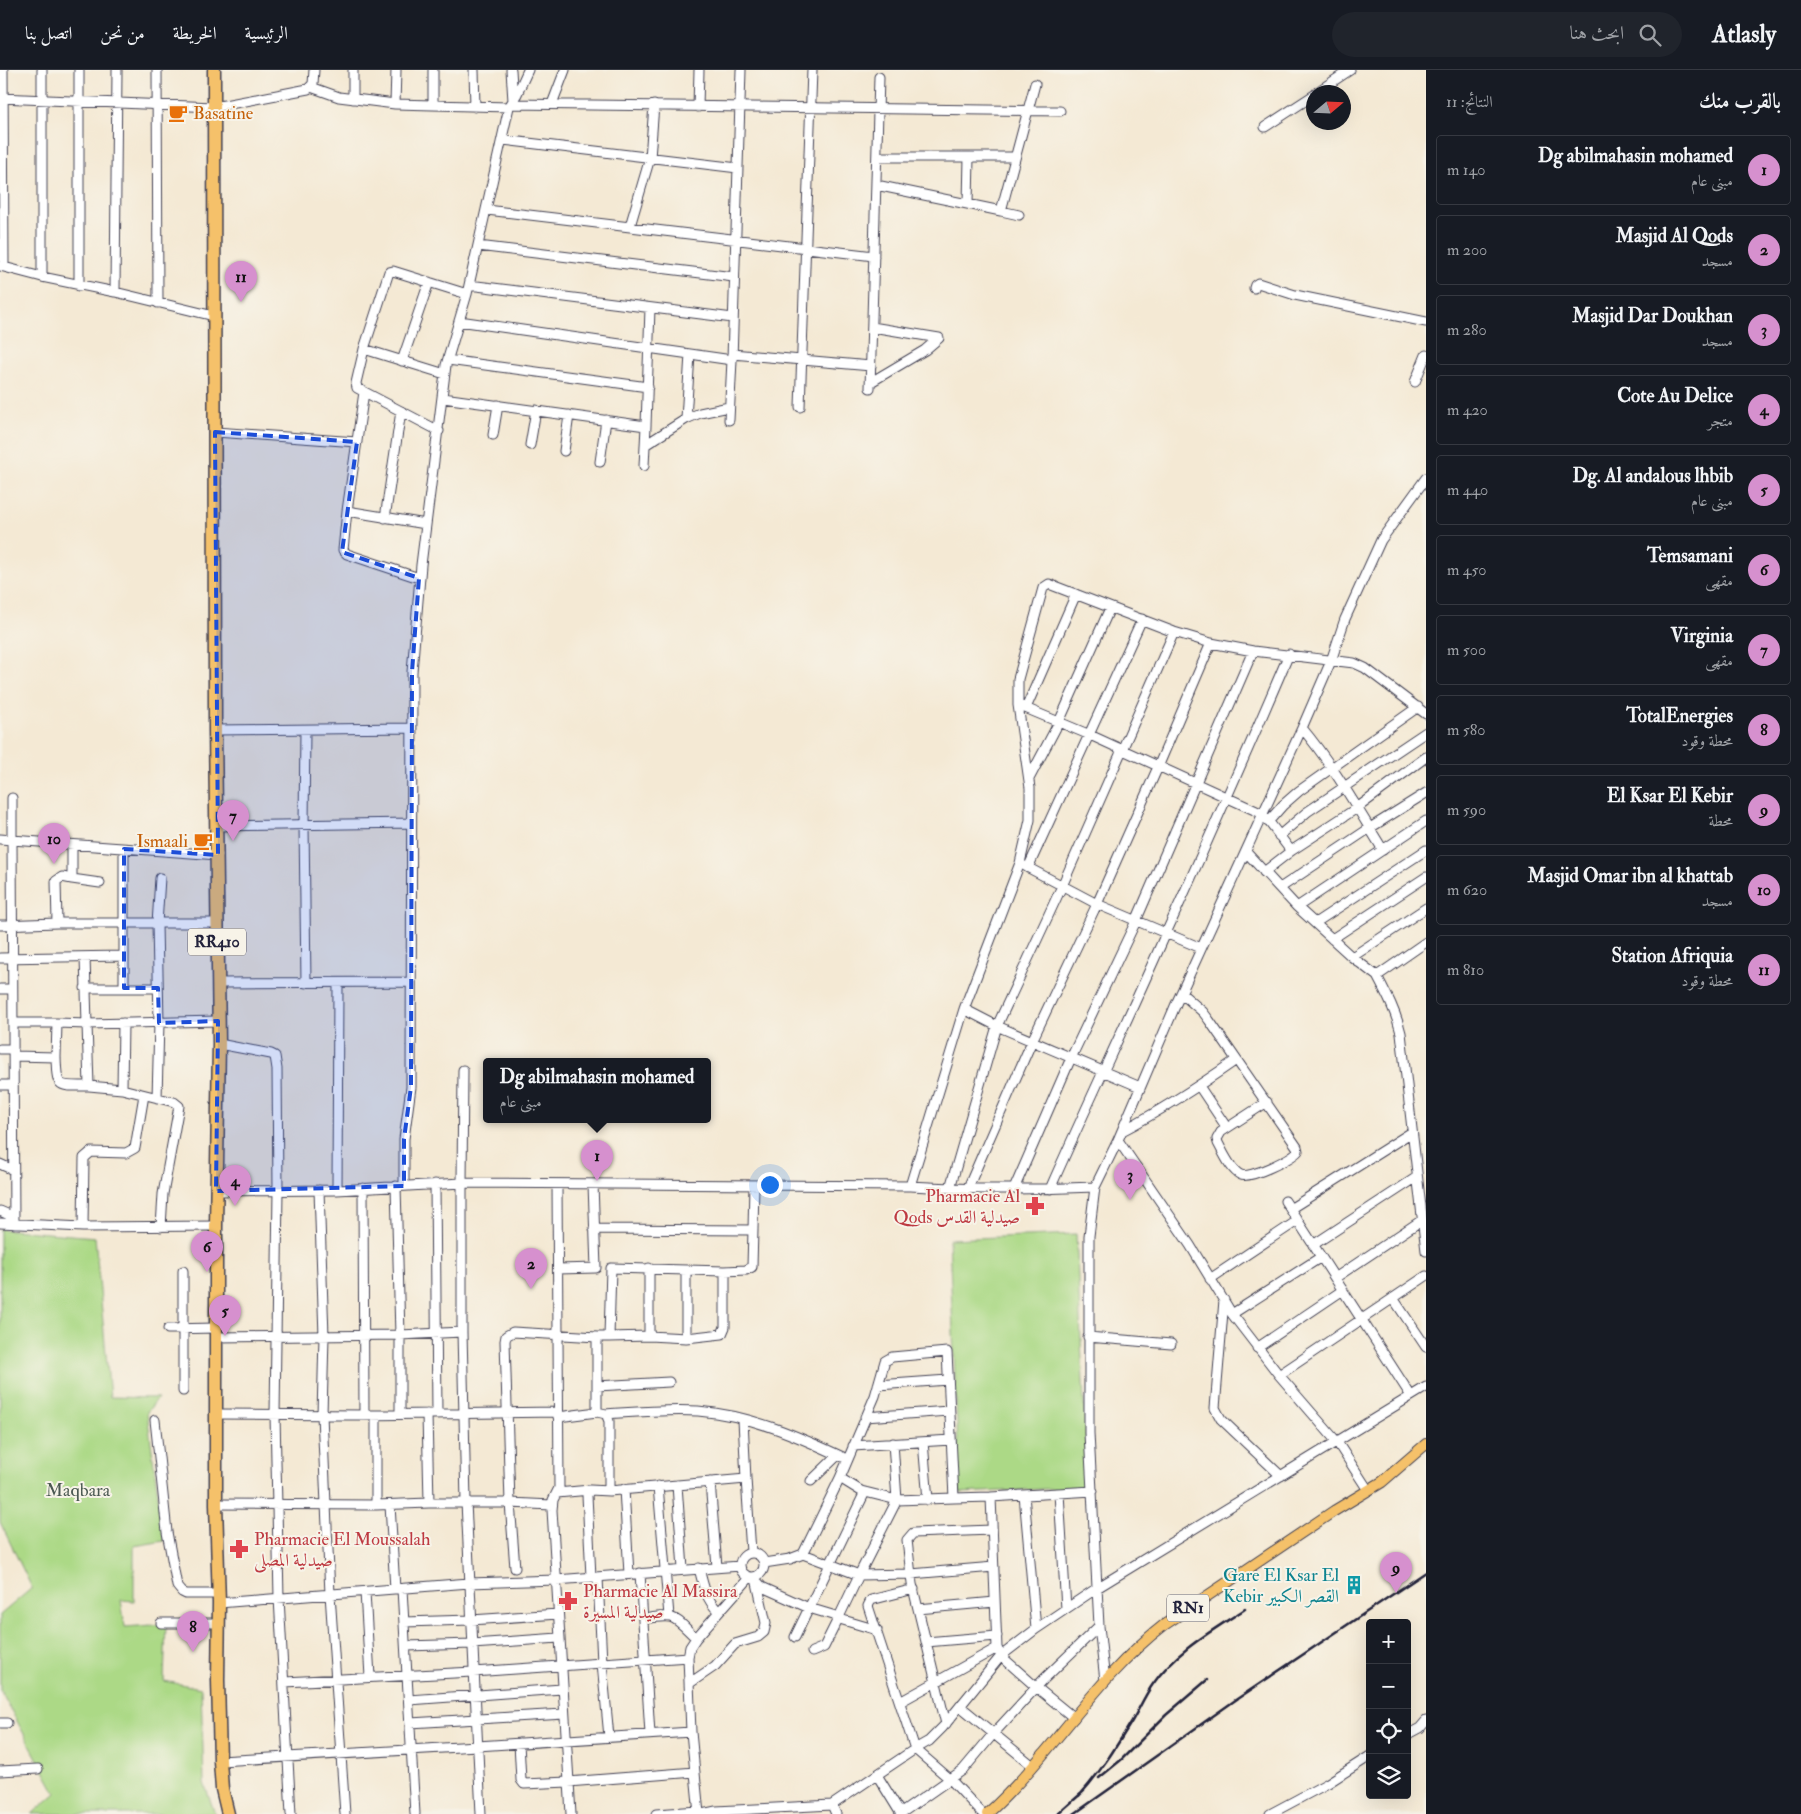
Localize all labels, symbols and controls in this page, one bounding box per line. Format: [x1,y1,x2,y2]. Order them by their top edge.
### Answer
search box [1332,12,1682,57]
text: Atlasly [1712,19,1776,50]
text: ابحث هنا [1570,21,1624,45]
icon: search [1636,21,1664,49]
text: اتصل بنا [25,22,72,45]
text: من نحن [100,22,145,45]
text: الخريطة [173,22,217,45]
text: الرئيسية [245,22,288,45]
north arrow [1306,85,1351,130]
text: بالقرب منك [1699,88,1781,115]
text: النتائج: 11 [1446,92,1493,112]
cafe icon: Basatine [167,102,189,124]
place label: Basatine [193,102,254,125]
text: Dg abilmahasin mohamed [1538,144,1733,168]
text: 140 m [1447,160,1485,180]
text: 1 [1761,160,1767,180]
text: مبنى عام [1691,171,1733,191]
text: Masjid Al Qods [1616,224,1733,248]
text: 200 m [1447,240,1487,260]
text: 2 [1760,240,1768,260]
text: مسجد [1702,251,1733,271]
pin: 11 [225,261,257,302]
text: Masjid Dar Doukhan [1572,304,1733,328]
text: 280 m [1447,320,1487,340]
text: 3 [1761,320,1767,340]
text: مسجد [1702,331,1733,351]
text: Cote Au Delice [1617,384,1733,408]
text: 420 m [1447,400,1488,420]
text: 4 [1760,400,1768,420]
text: متجر [1708,411,1733,431]
text: Dg. Al andalous lhbib [1572,464,1733,488]
text: 440 m [1447,480,1488,500]
text: 5 [1760,480,1768,500]
text: مبنى عام [1691,491,1733,511]
text: Temsamani [1647,544,1733,568]
text: 450 m [1447,560,1487,580]
text: 6 [1760,560,1768,580]
text: مقهى [1705,571,1733,591]
text: Virginia [1670,624,1733,648]
text: 500 m [1447,640,1486,660]
text: 7 [1760,640,1768,660]
text: مقهى [1705,651,1733,671]
text: TotalEnergies [1626,704,1733,728]
text: 580 m [1447,720,1486,740]
text: 8 [1760,720,1768,740]
text: محطة وقود [1681,731,1733,751]
text: El Ksar El Kebir [1607,784,1733,808]
pin: 7 [217,800,249,841]
text: 590 m [1447,800,1486,820]
text: 9 [1760,800,1768,820]
text: محطة [1708,811,1733,831]
pin: 10 [38,823,70,864]
place label: Ismaali [136,830,188,853]
cafe icon: Ismaali [192,830,214,852]
text: Masjid Omar ibn al khattab [1528,864,1733,888]
text: 620 m [1447,880,1487,900]
text: 10 [1757,880,1771,900]
text: مسجد [1702,891,1733,911]
road number: RR410 [188,929,246,956]
text: Station Afriquia [1612,944,1733,968]
text: 810 m [1447,960,1484,980]
text: 11 [1758,960,1770,980]
text: محطة وقود [1681,971,1733,991]
popup [483,1058,711,1123]
text: Dg abilmahasin mohamed [500,1065,694,1089]
text: مبنى عام [500,1092,542,1112]
pin: 1 [581,1140,613,1181]
pin: 3 [1114,1159,1146,1200]
pin: 4 [219,1165,251,1206]
your location [757,1172,783,1198]
place label: Pharmacie Al Qods صيدلية القدس [894,1185,1020,1229]
pharmacy icon: Pharmacie Al Qods صيدلية القدس [1024,1195,1046,1217]
pin: 6 [191,1231,223,1272]
pin: 2 [515,1248,547,1289]
pin: 5 [209,1295,241,1336]
park label: Maqbara [46,1479,111,1502]
place label: Pharmacie El Moussalah صيدلية المصلى [254,1528,431,1573]
pharmacy icon: Pharmacie El Moussalah صيدلية المصلى [228,1538,250,1560]
pin: 9 [1380,1552,1412,1593]
place label: Gare El Ksar El Kebir القصر الكبير [1223,1564,1339,1608]
building icon: Gare El Ksar El Kebir القصر الكبير [1343,1574,1365,1596]
place label: Pharmacie Al Massira صيدلية المسيرة [583,1580,738,1624]
pharmacy icon: Pharmacie Al Massira صيدلية المسيرة [557,1590,579,1612]
road number: RN1 [1167,1595,1209,1622]
pin: 8 [177,1611,209,1652]
map controls [1366,1619,1411,1799]
button: + [1366,1619,1411,1664]
button: − [1366,1664,1411,1709]
button: locate [1366,1709,1411,1754]
button: layers [1366,1754,1411,1799]

